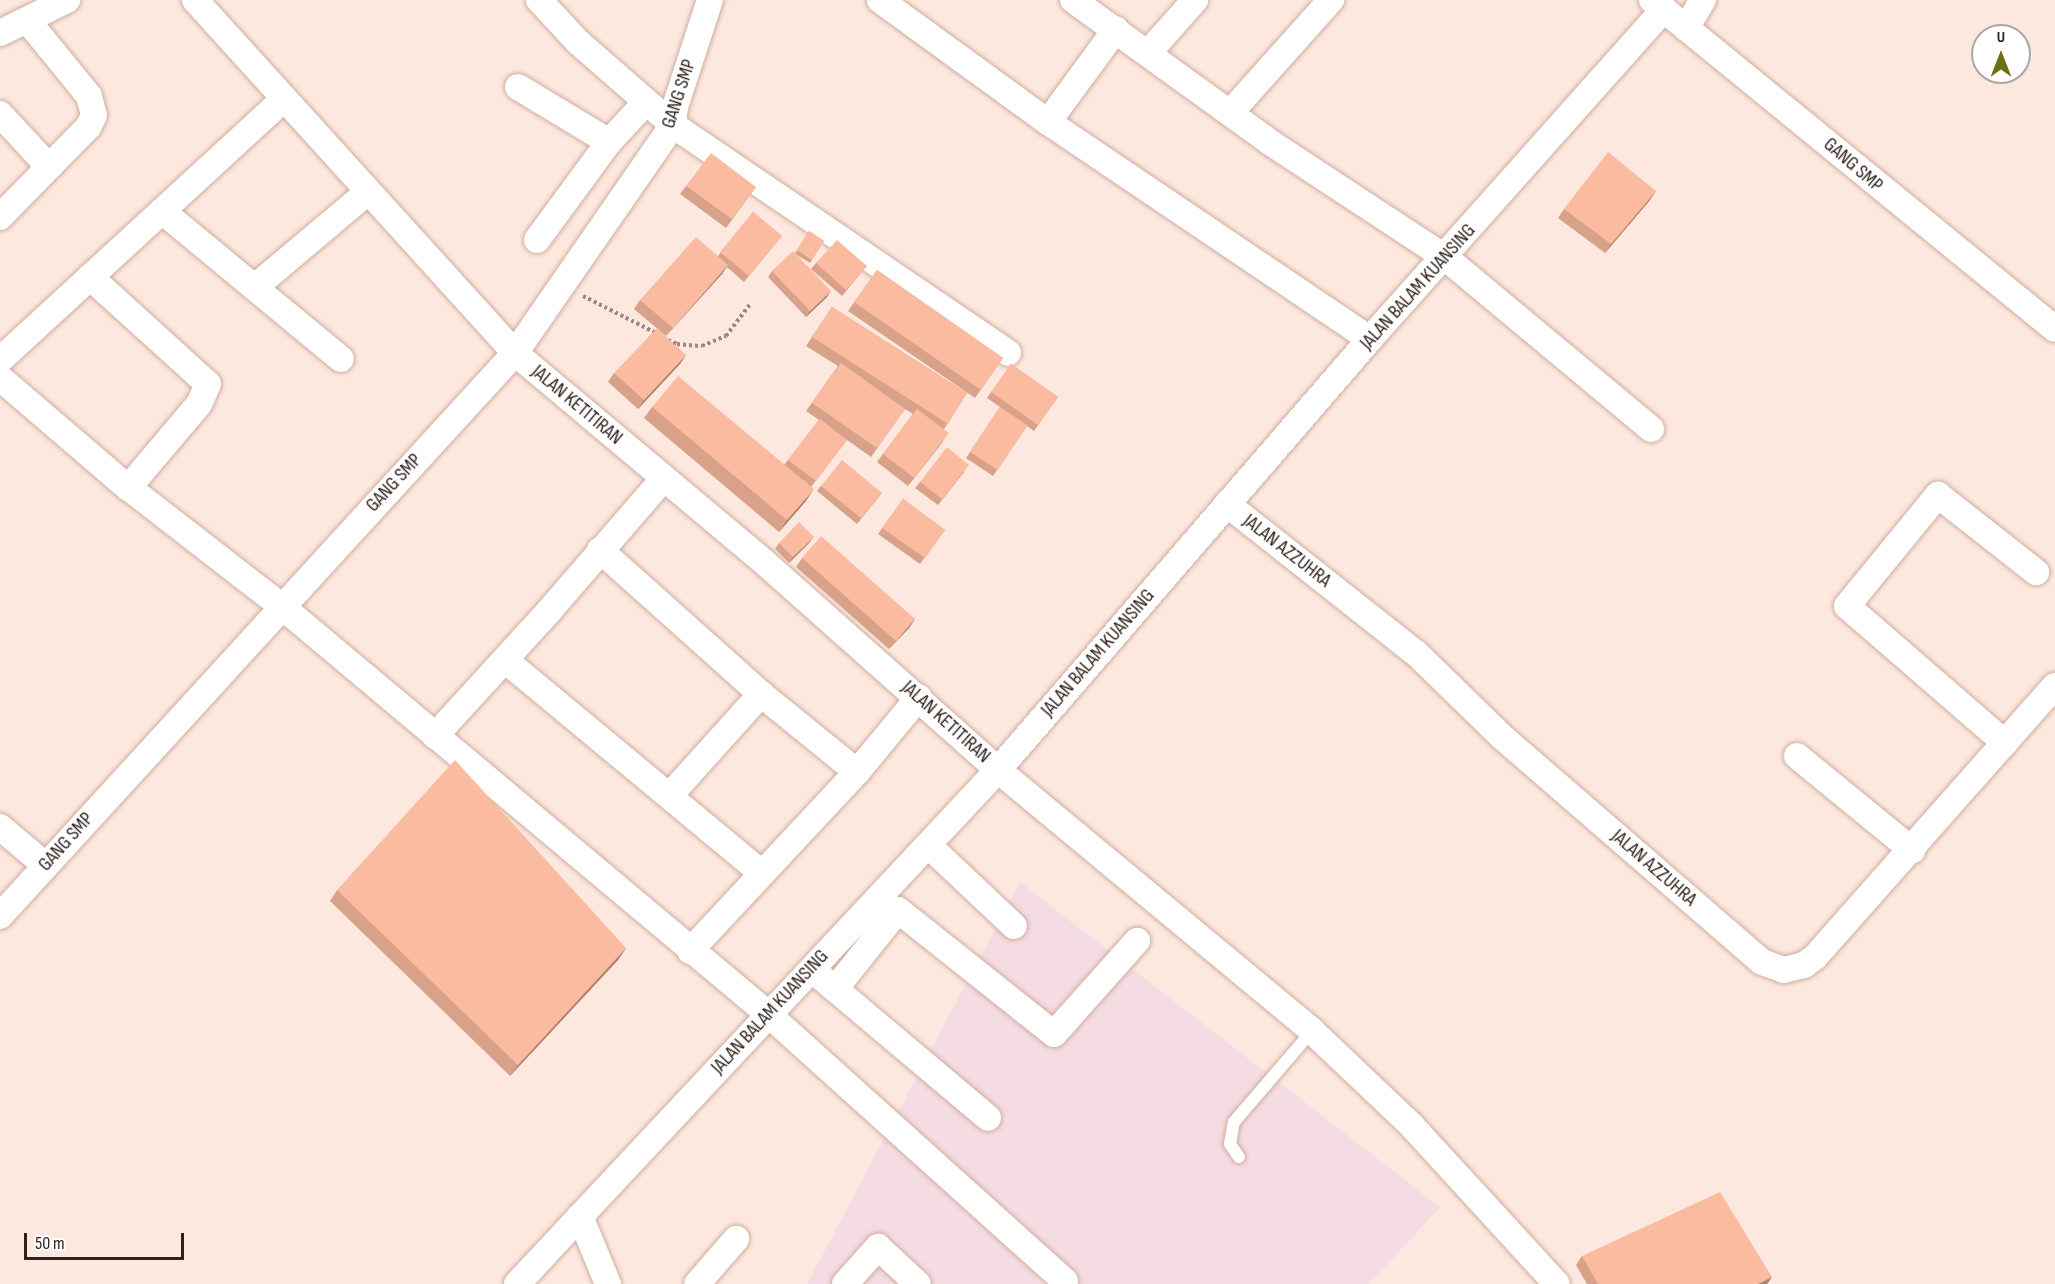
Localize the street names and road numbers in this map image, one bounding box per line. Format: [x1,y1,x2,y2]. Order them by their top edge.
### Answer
street label: GANG SMP [657,57,701,131]
street label: GANG SMP [1818,133,1888,197]
street label: JALAN BALAM KUANSING [1355,219,1481,355]
street label: JALAN KETITIRAN [527,360,627,450]
street label: GANG SMP [361,449,427,517]
street label: JALAN AZZUHRA [1238,509,1336,593]
street label: JALAN BALAM KUANSING [1036,584,1160,722]
street label: JALAN KETITIRAN [897,676,995,768]
street label: GANG SMP [33,808,99,876]
street label: JALAN AZZUHRA [1606,824,1702,912]
street label: JALAN BALAM KUANSING [706,945,834,1079]

